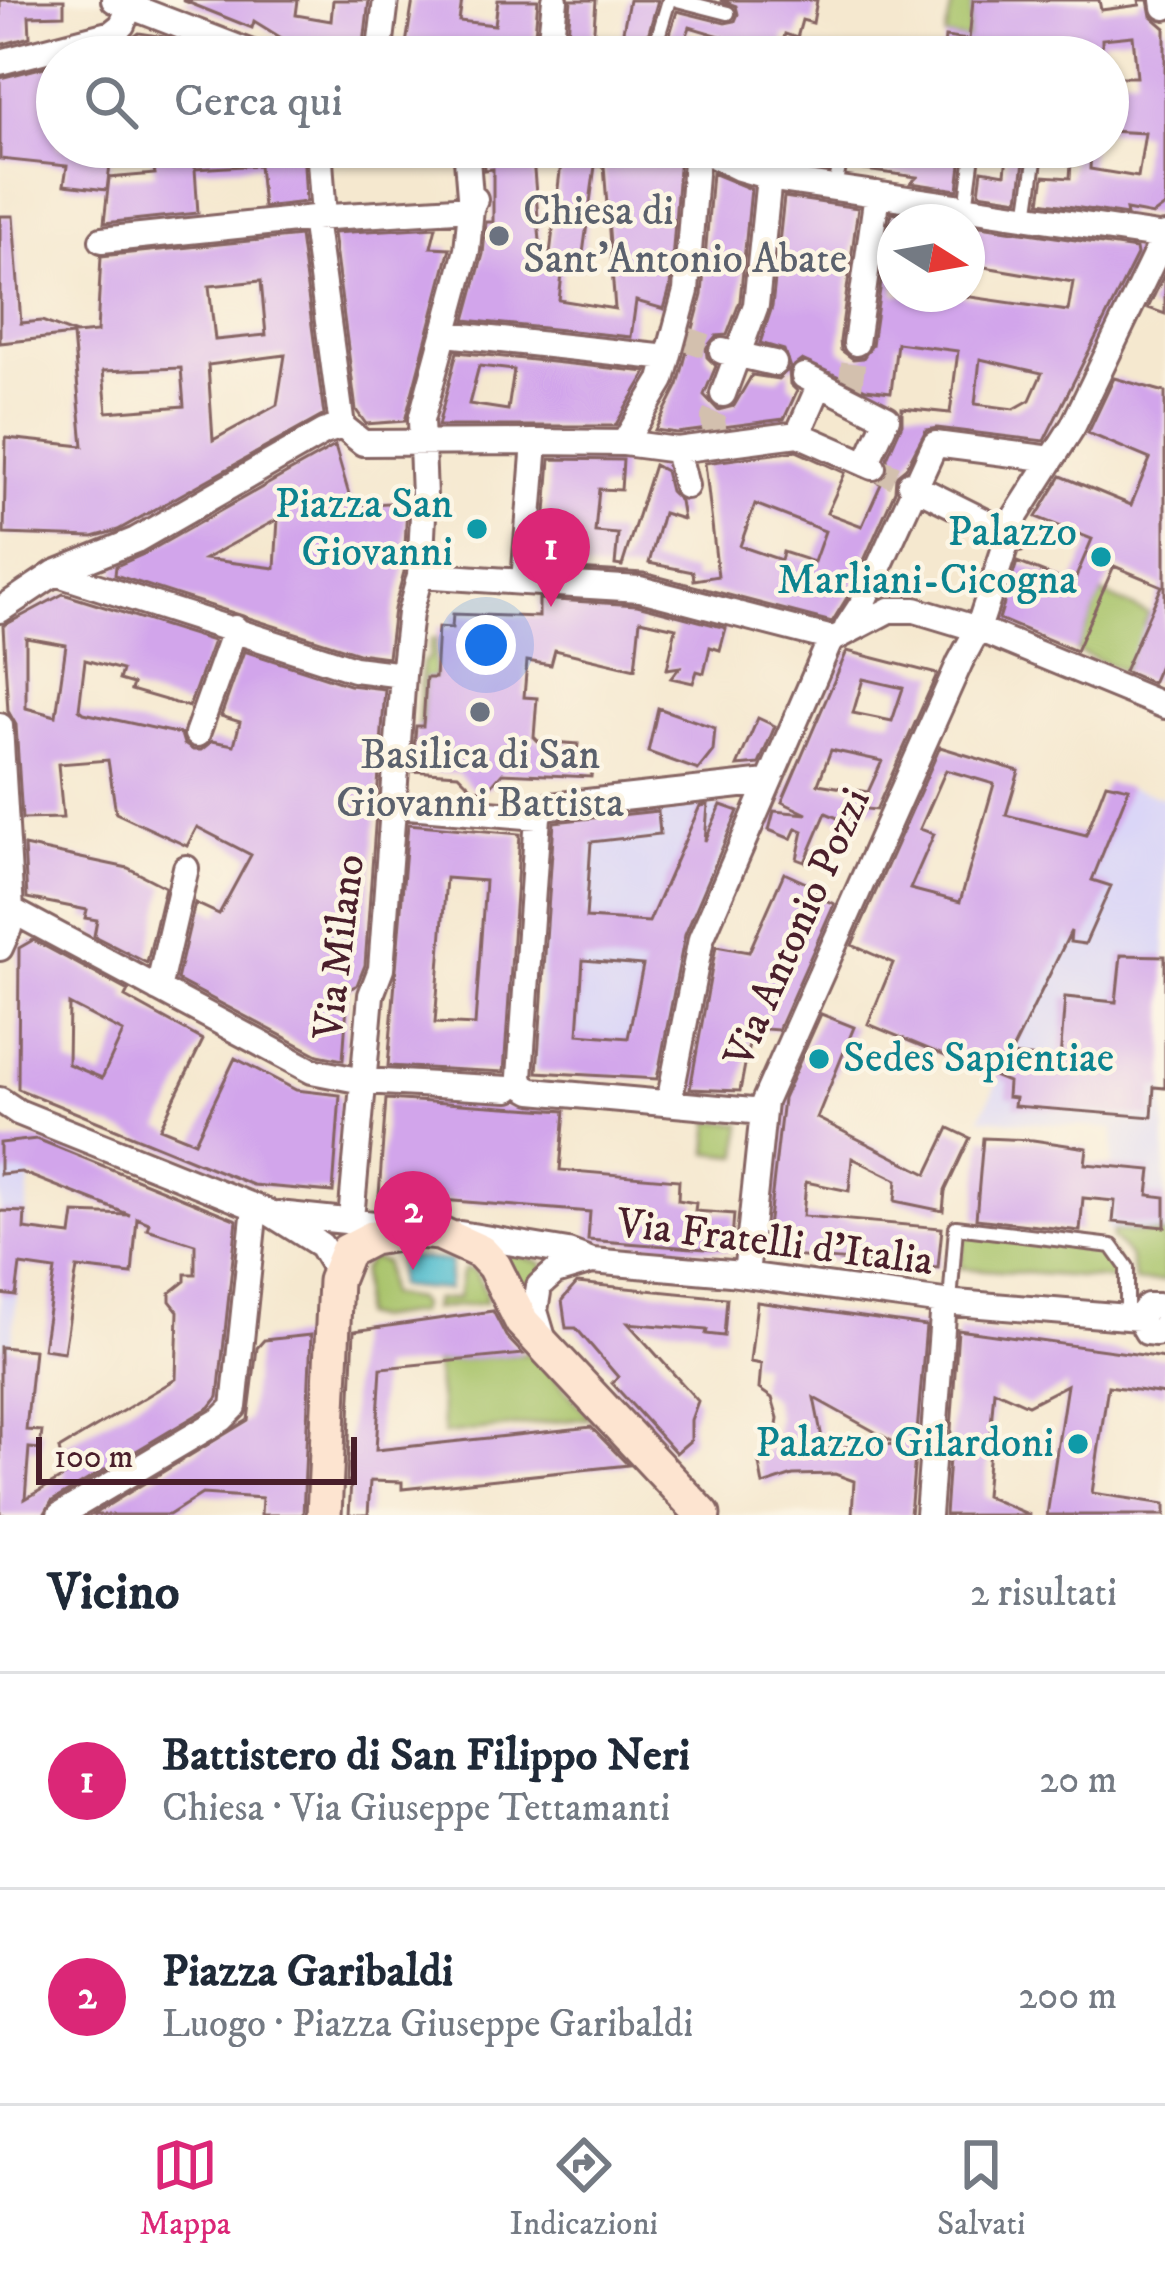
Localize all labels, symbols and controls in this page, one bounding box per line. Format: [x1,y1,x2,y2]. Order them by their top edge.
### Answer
search box [36,36,1129,168]
icon: search [78,69,144,135]
text: Cerca qui [174,74,343,130]
place label: Chiesa di Sant'Antonio Abate [523,186,847,286]
north arrow [877,204,985,312]
marker: Chiesa di Sant'Antonio Abate [486,223,512,249]
place label: Piazza San Giovanni [275,479,453,579]
place label: Palazzo Marliani-Cicogna [777,507,1077,607]
pin: 1 [512,508,590,607]
marker: Piazza San Giovanni [464,516,490,542]
marker: Palazzo Marliani-Cicogna [1088,544,1114,570]
your location [456,615,516,675]
marker: Basilica di San Giovanni Battista [467,699,493,725]
place label: Basilica di San Giovanni Battista [336,730,624,830]
street label: Via Antonio Pozzi [713,781,883,1076]
street label: Via Milano [303,852,377,1043]
place label: Sedes Sapientiae [843,1033,1114,1085]
marker: Sedes Sapientiae [806,1046,832,1072]
pin: 2 [374,1171,452,1270]
street label: Via Fratelli d'Italia [613,1198,936,1288]
place label: Palazzo Gilardoni [755,1418,1054,1470]
scale bar [36,1431,357,1484]
marker: Palazzo Gilardoni [1065,1431,1091,1457]
text: 100 m [54,1437,133,1478]
text: Vicino [48,1561,179,1625]
text: 2 risultati [970,1569,1117,1618]
text: Battistero di San Filippo Neri [162,1728,690,1784]
text: 1 [80,1756,94,1805]
text: 20 m [1039,1756,1117,1805]
text: Chiesa · Via Giuseppe Tettamanti [162,1784,670,1833]
text: Piazza Garibaldi [162,1944,453,2000]
text: 2 [77,1972,97,2021]
text: 200 m [1018,1972,1117,2021]
text: Luogo · Piazza Giuseppe Garibaldi [162,2000,693,2049]
tab: Mappa [139,2132,231,2245]
tab: Indicazioni [510,2132,658,2245]
tab: Salvati [937,2132,1026,2245]

